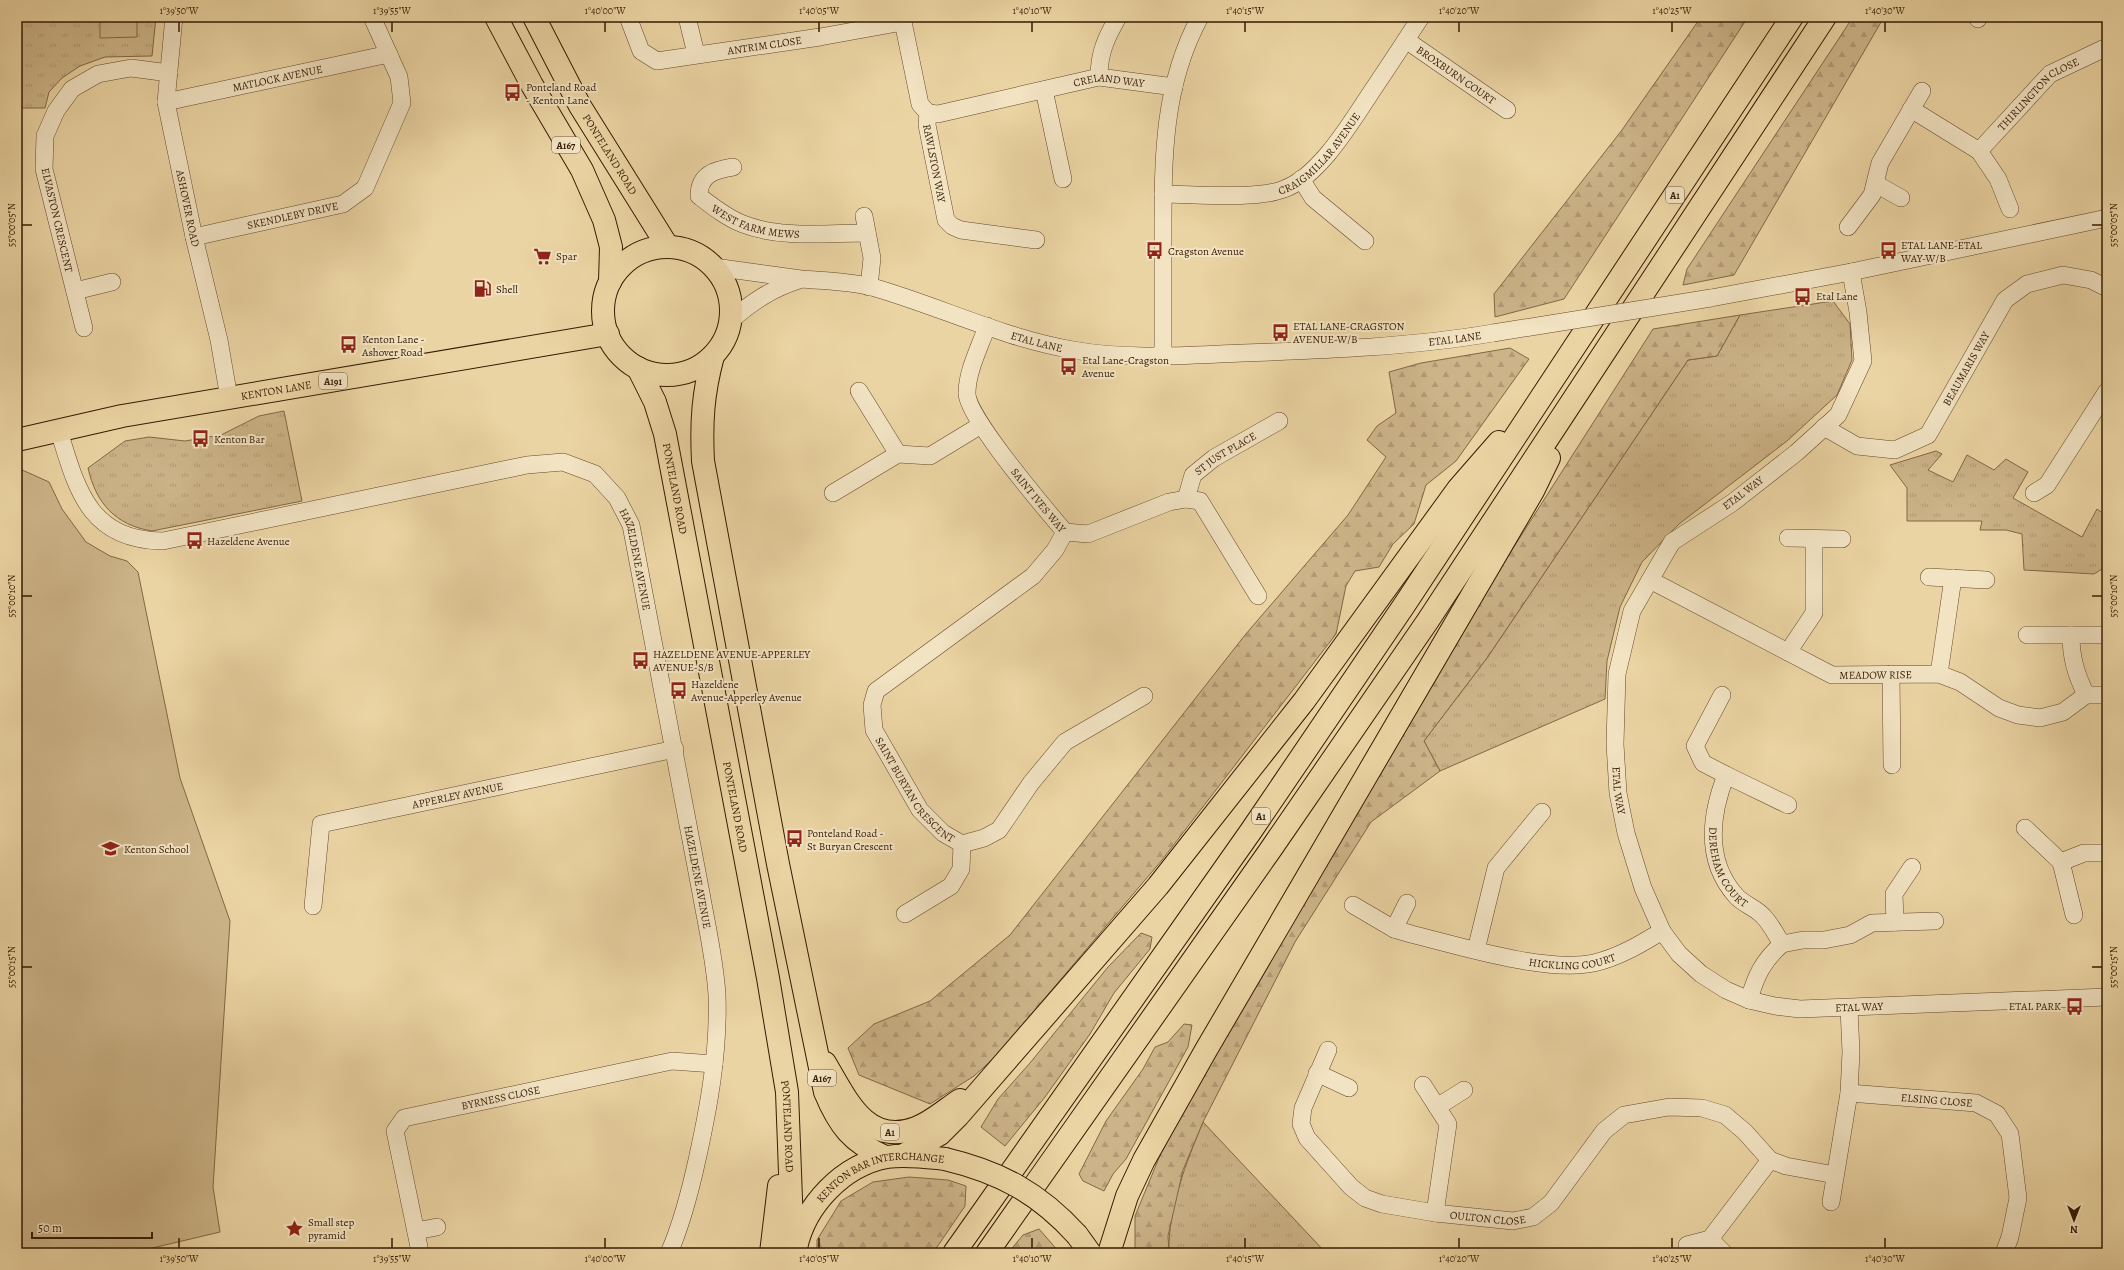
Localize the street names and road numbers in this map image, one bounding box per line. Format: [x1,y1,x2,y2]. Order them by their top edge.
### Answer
street label: ANTRIM CLOSE [725,32,803,58]
street label: BROXBURN COURT [1413,42,1499,108]
street label: THIRLINGTON CLOSE [1994,54,2081,134]
street label: MATLOCK AVENUE [231,61,324,95]
street label: CRELAND WAY [1072,69,1146,91]
street label: CRAIGMILLAR AVENUE [1276,110,1363,198]
street label: PONTELAND ROAD [579,111,641,198]
street label: RAWLSTON WAY [919,123,950,205]
road number: A167 [552,137,580,153]
street label: ELVASTON CRESCENT [38,166,76,274]
street label: ASHOVER ROAD [173,168,204,249]
road number: A1 [1666,187,1684,203]
street label: SKENDLEBY DRIVE [245,198,340,233]
street label: WEST FARM MEWS [708,200,800,242]
street label: ETAL LANE [1009,327,1064,355]
street label: ETAL LANE [1428,328,1482,349]
street label: BEAUMARIS WAY [1939,328,1994,408]
road number: A191 [319,373,347,389]
street label: KENTON LANE [240,377,313,403]
street label: ST JUST PLACE [1191,428,1259,479]
street label: PONTELAND ROAD [659,442,691,536]
street label: SAINT IVES WAY [1008,465,1070,536]
street label: ETAL WAY [1719,472,1768,513]
street label: HAZELDENE AVENUE [616,505,655,612]
street label: MEADOW RISE [1839,667,1912,682]
street label: SAINT BURYAN CRESCENT [872,734,957,846]
street label: PONTELAND ROAD [720,760,752,854]
street label: ETAL WAY [1609,766,1630,817]
street label: APPERLEY AVENUE [410,778,504,812]
road number: A1 [1252,808,1270,824]
street label: HAZELDENE AVENUE [681,824,715,930]
street label: DEREHAM COURT [1706,827,1751,911]
street label: HICKLING COURT [1528,949,1618,973]
street label: ETAL WAY [1835,998,1885,1015]
road number: A167 [808,1070,836,1086]
street label: PONTELAND ROAD [778,1079,797,1173]
street label: BYRNESS CLOSE [460,1082,541,1113]
street label: ELSING CLOSE [1900,1090,1973,1110]
road number: A1 [881,1124,899,1140]
street label: KENTON BAR INTERCHANGE [813,1148,945,1206]
street label: OULTON CLOSE [1449,1207,1527,1229]

